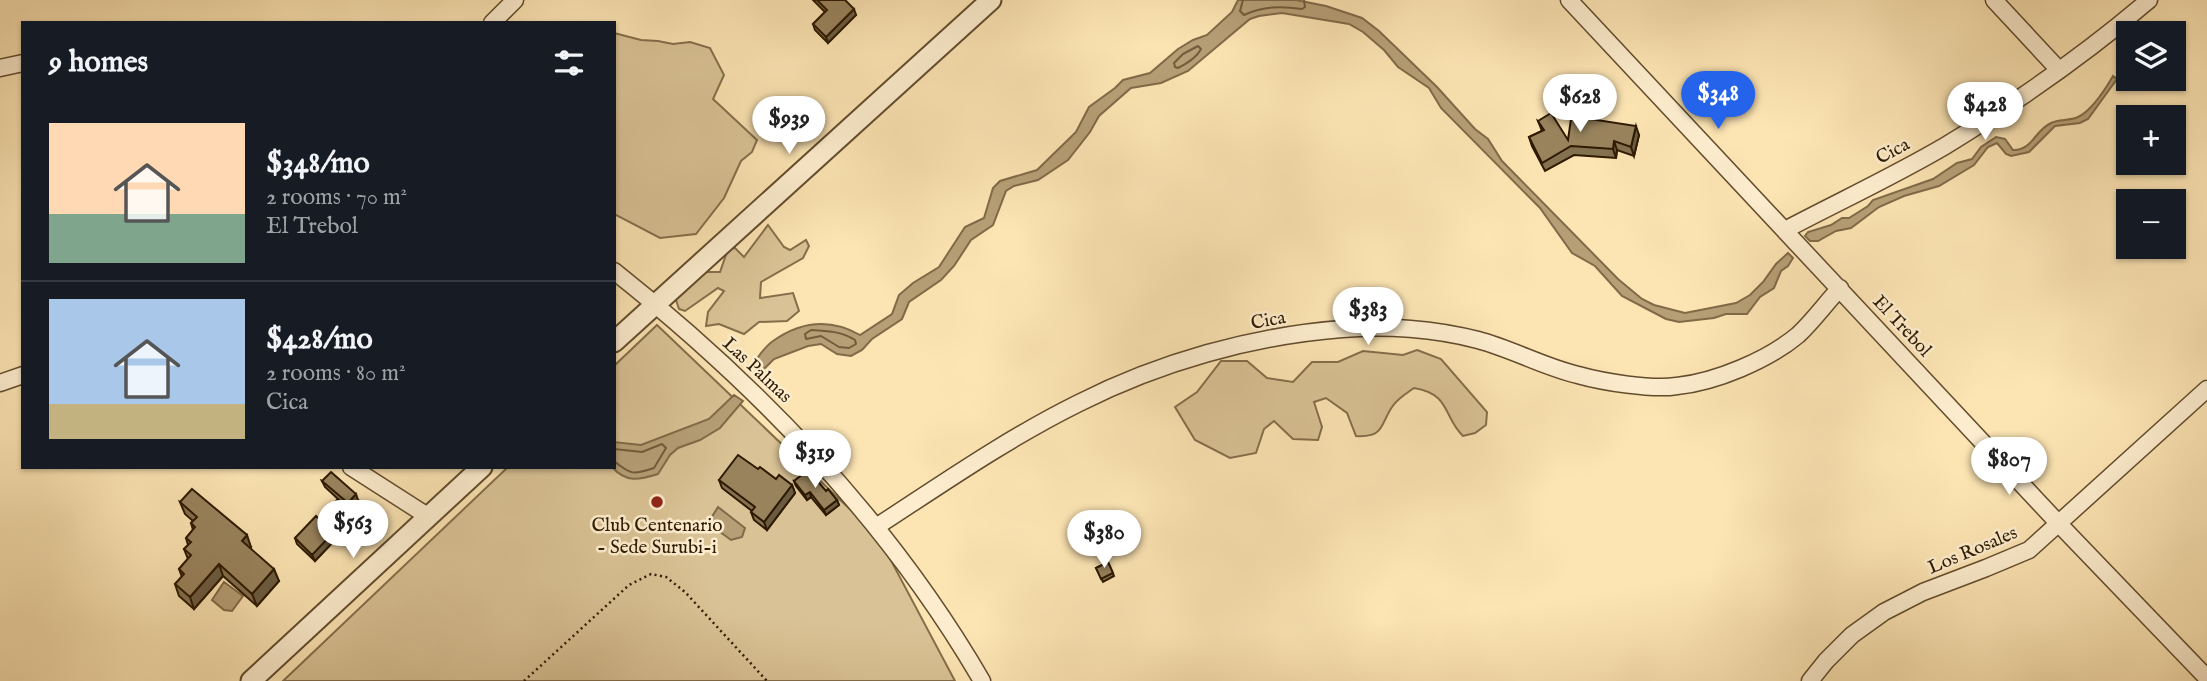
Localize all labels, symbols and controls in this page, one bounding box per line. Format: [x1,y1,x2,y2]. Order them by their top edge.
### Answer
map controls [2116,21,2186,259]
button: layers [2116,21,2186,91]
text: 9 homes [49,44,148,82]
icon: filters [550,44,588,82]
pin: $348 [1677,72,1759,131]
pin: $628 [1539,74,1621,134]
text: $348 [1697,79,1739,108]
text: $628 [1559,82,1601,111]
pin: $428 [1944,82,2026,142]
text: $428 [1963,90,2007,119]
pin: $939 [748,96,830,156]
text: $939 [768,104,810,133]
button: + [2116,105,2186,175]
street label: Cica [1872,133,1915,171]
text: $348/mo [266,145,370,183]
icon: home [105,151,189,235]
text: 2 rooms · 70 m² [266,183,407,212]
button: − [2116,189,2186,259]
text: El Trebol [266,212,358,241]
pin: $383 [1327,288,1409,347]
street label: El Trebol [1867,290,1937,363]
text: $383 [1349,295,1387,324]
street label: Cica [1249,306,1288,336]
text: $428/mo [266,321,373,359]
icon: home [105,327,189,411]
street label: Las Palmas [717,332,796,409]
text: 2 rooms · 80 m² [266,359,406,388]
text: Cica [266,388,308,417]
pin: $319 [774,430,856,490]
text: $319 [795,438,835,467]
pin: $807 [1968,438,2050,497]
text: $807 [1987,445,2031,474]
marker: Club Centenario - Sede Surubi-i [649,494,665,510]
pin: $563 [312,500,394,560]
text: $563 [333,508,373,537]
pin: $380 [1063,510,1145,570]
place label: Club Centenario - Sede Surubi-i [592,514,723,560]
text: $380 [1083,518,1125,547]
street label: Los Rosales [1924,521,2021,580]

